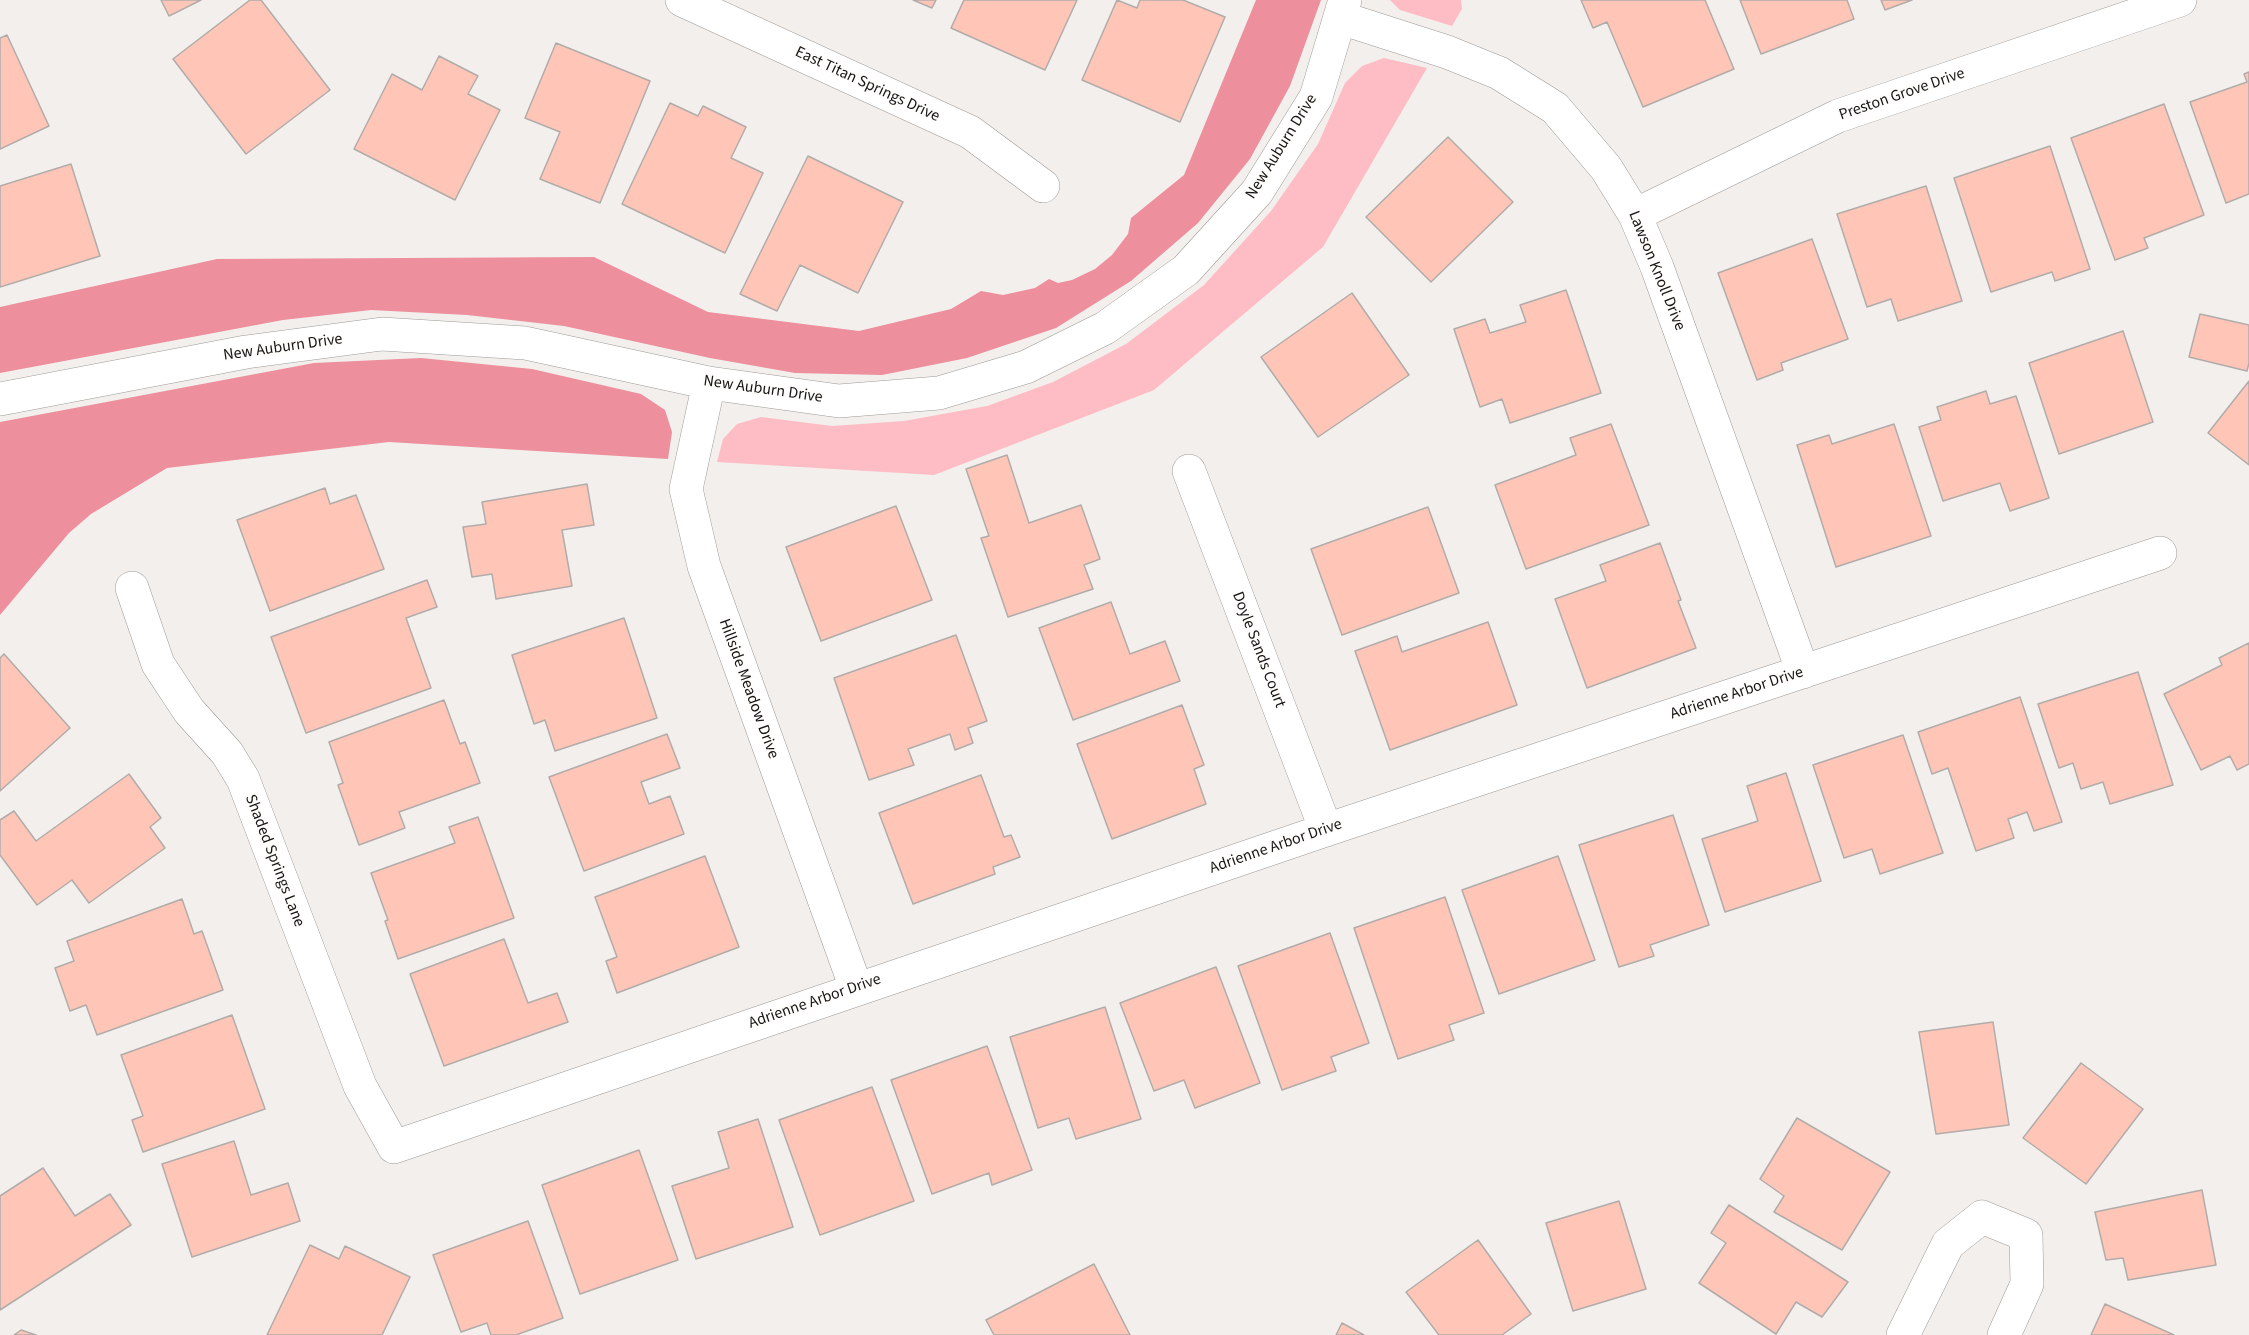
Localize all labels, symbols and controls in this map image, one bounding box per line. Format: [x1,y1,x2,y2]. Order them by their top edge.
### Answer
street label: East Titan Springs Drive [792,43,942,127]
street label: Preston Grove Drive [1837,64,1967,126]
street label: New Auburn Drive [1242,91,1322,203]
street label: Lawson Knoll Drive [1623,208,1689,334]
street label: New Auburn Drive [222,330,344,366]
street label: New Auburn Drive [702,372,824,408]
street label: Doyle Sands Court [1227,589,1289,711]
street label: Hillside Meadow Drive [714,616,782,762]
street label: Adrienne Arbor Drive [1668,663,1806,725]
street label: Shaded Springs Lane [240,792,308,930]
street label: Adrienne Arbor Drive [1207,815,1345,879]
street label: Adrienne Arbor Drive [746,970,884,1034]

